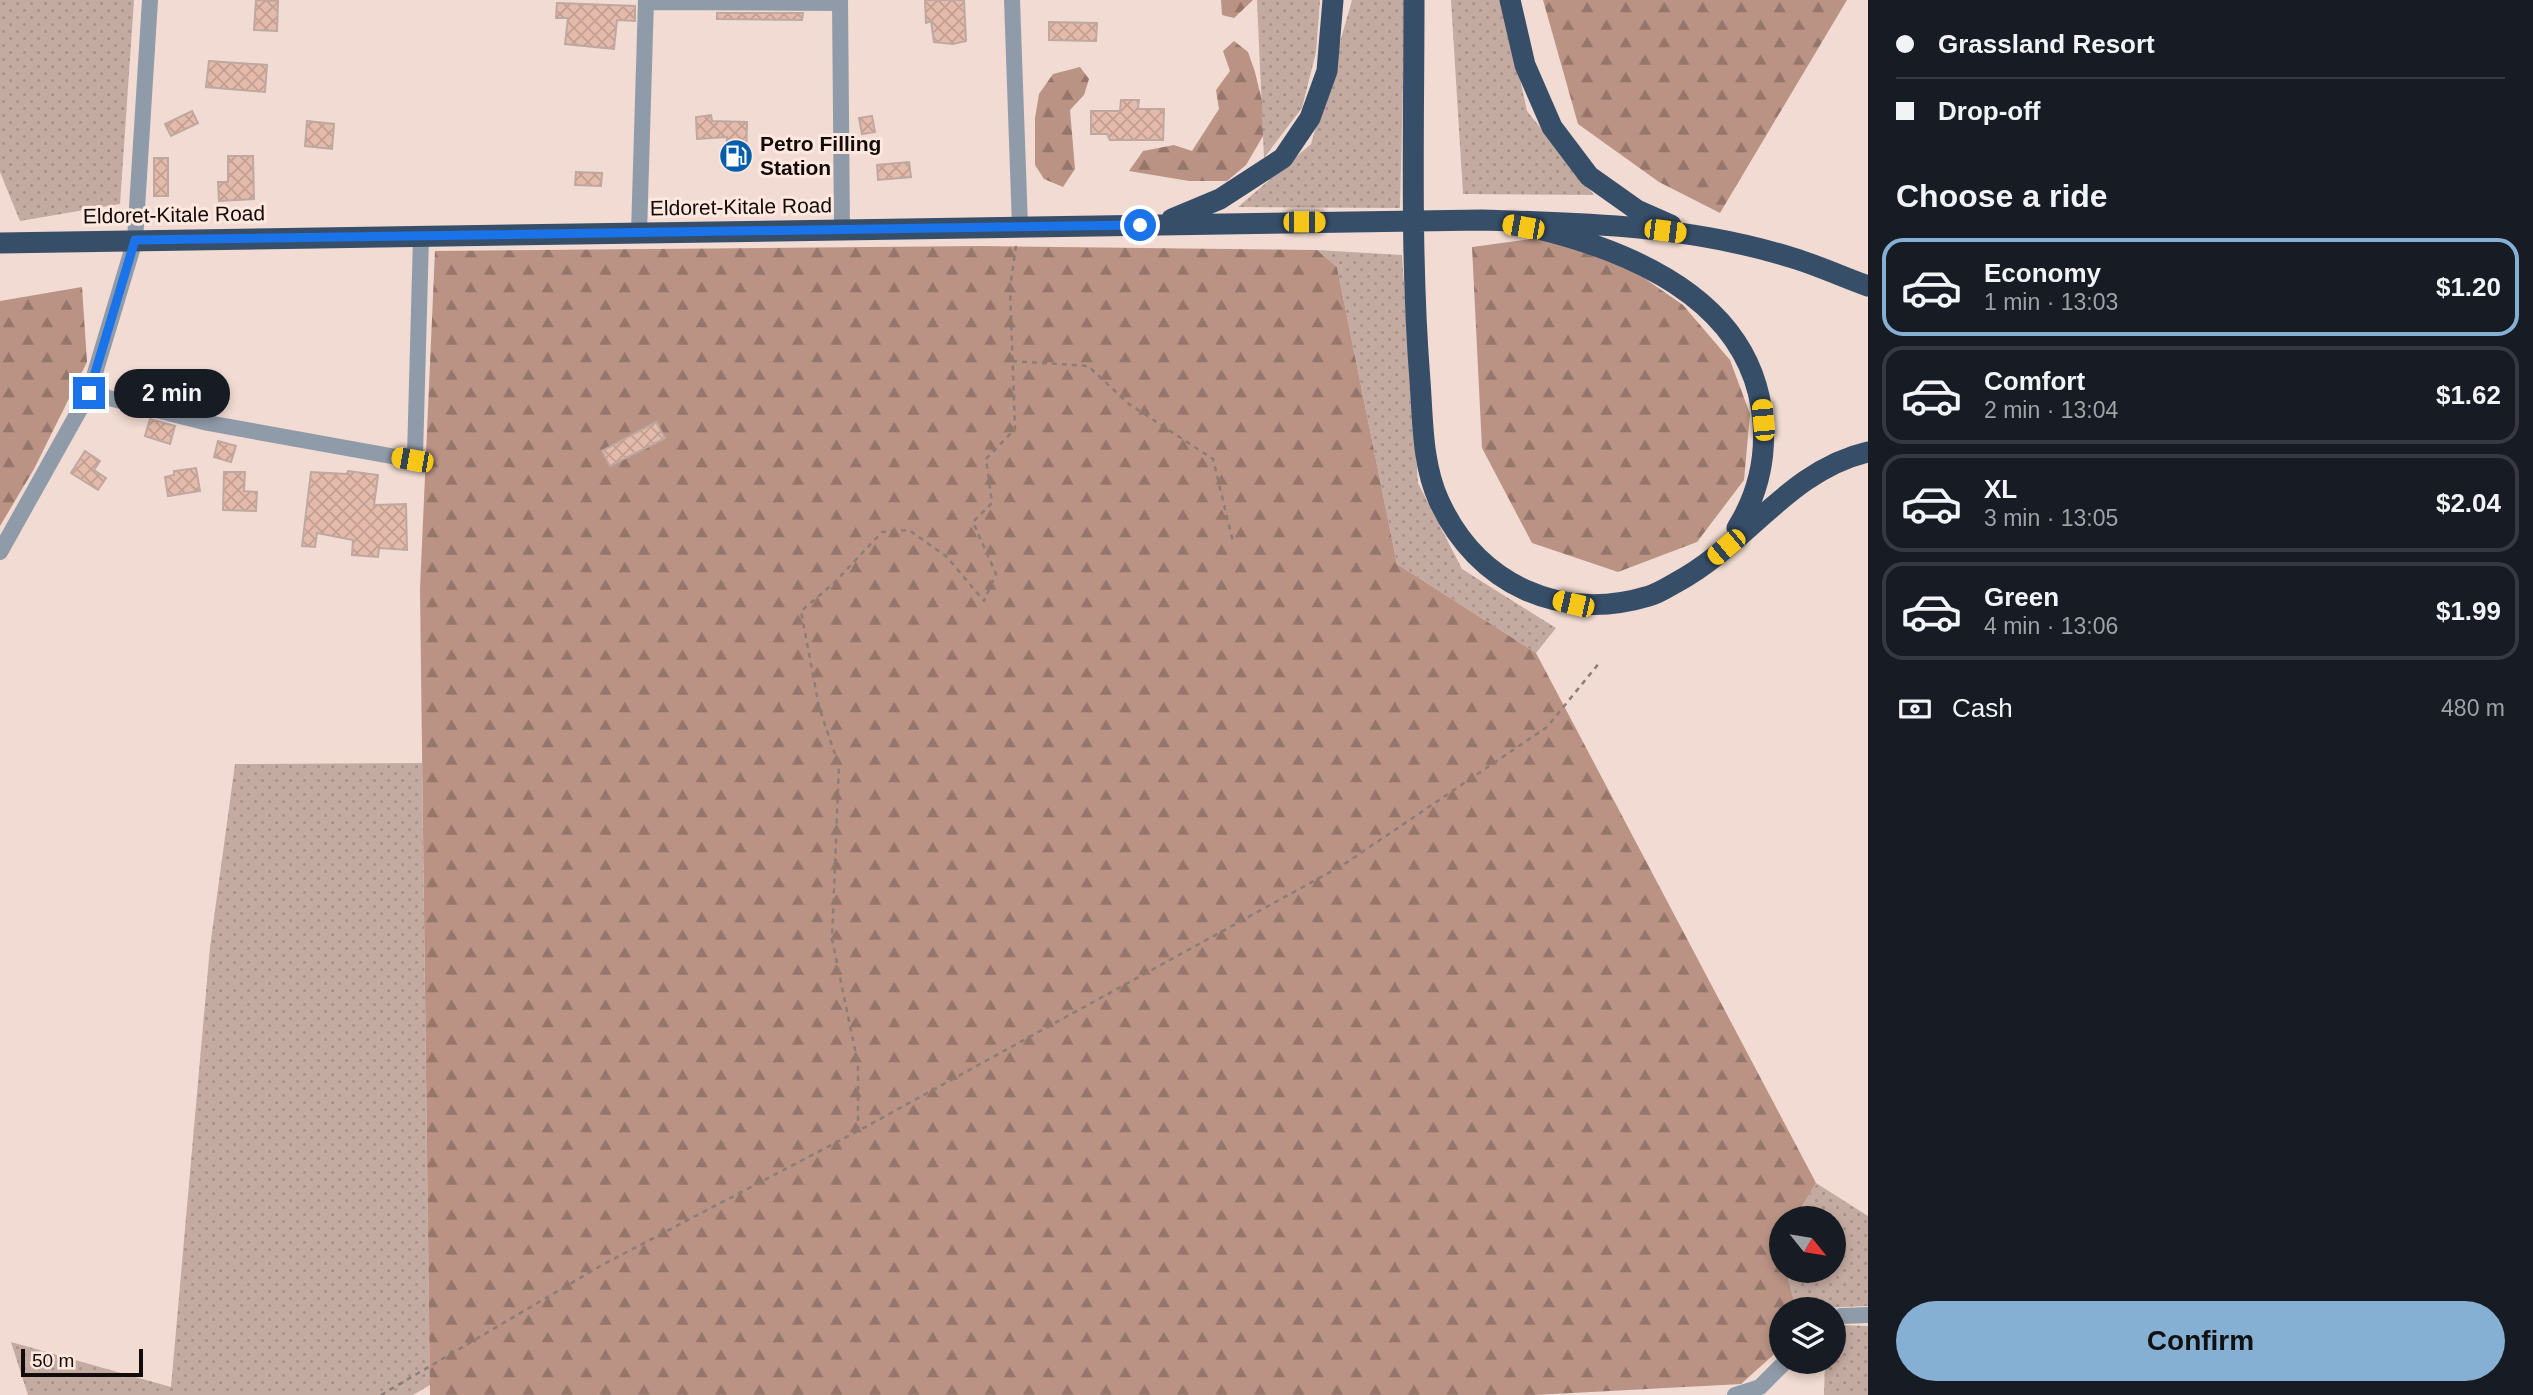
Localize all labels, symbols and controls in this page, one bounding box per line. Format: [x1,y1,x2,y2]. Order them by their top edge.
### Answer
text: Grassland Resort [1938,29,2155,59]
text: Drop-off [1938,96,2041,126]
place label: Petro Filling Station [760,132,881,179]
fuel station icon: Petro Filling Station [717,137,755,175]
text: Choose a ride [1896,178,2108,214]
street label: Eldoret-Kitale Road [650,193,832,220]
street label: Eldoret-Kitale Road [83,201,265,228]
route start [1124,209,1156,241]
car [1284,212,1326,233]
car [1501,213,1546,241]
car [1643,218,1688,244]
icon: car [1900,256,1963,319]
text: Economy [1984,258,2101,288]
text: $1.20 [2436,272,2501,302]
text: 1 min · 13:03 [1984,289,2118,315]
icon: car [1900,364,1963,427]
text: Comfort [1984,366,2085,396]
callout: 2 min [114,368,229,418]
route end [73,377,105,409]
text: 2 min [142,380,202,406]
text: $1.62 [2436,380,2501,410]
text: 2 min · 13:04 [1984,397,2118,423]
car [1751,398,1776,442]
car [390,446,435,474]
icon: car [1900,472,1963,535]
text: XL [1984,474,2017,504]
text: $2.04 [2436,488,2501,518]
text: 3 min · 13:05 [1984,505,2118,531]
car [1704,525,1749,569]
icon: car [1900,580,1963,643]
text: Green [1984,582,2059,612]
car [1551,589,1596,619]
text: $1.99 [2436,596,2501,626]
text: 4 min · 13:06 [1984,613,2118,639]
icon: cash [1896,690,1934,728]
text: Cash [1952,693,2013,723]
text: 480 m [2441,695,2505,721]
north arrow [1769,1206,1846,1283]
map controls [1769,1206,1846,1374]
button: layers [1769,1297,1846,1374]
button: Confirm [1896,1301,2505,1381]
scale bar [21,1346,144,1378]
text: 50 m [32,1350,74,1371]

